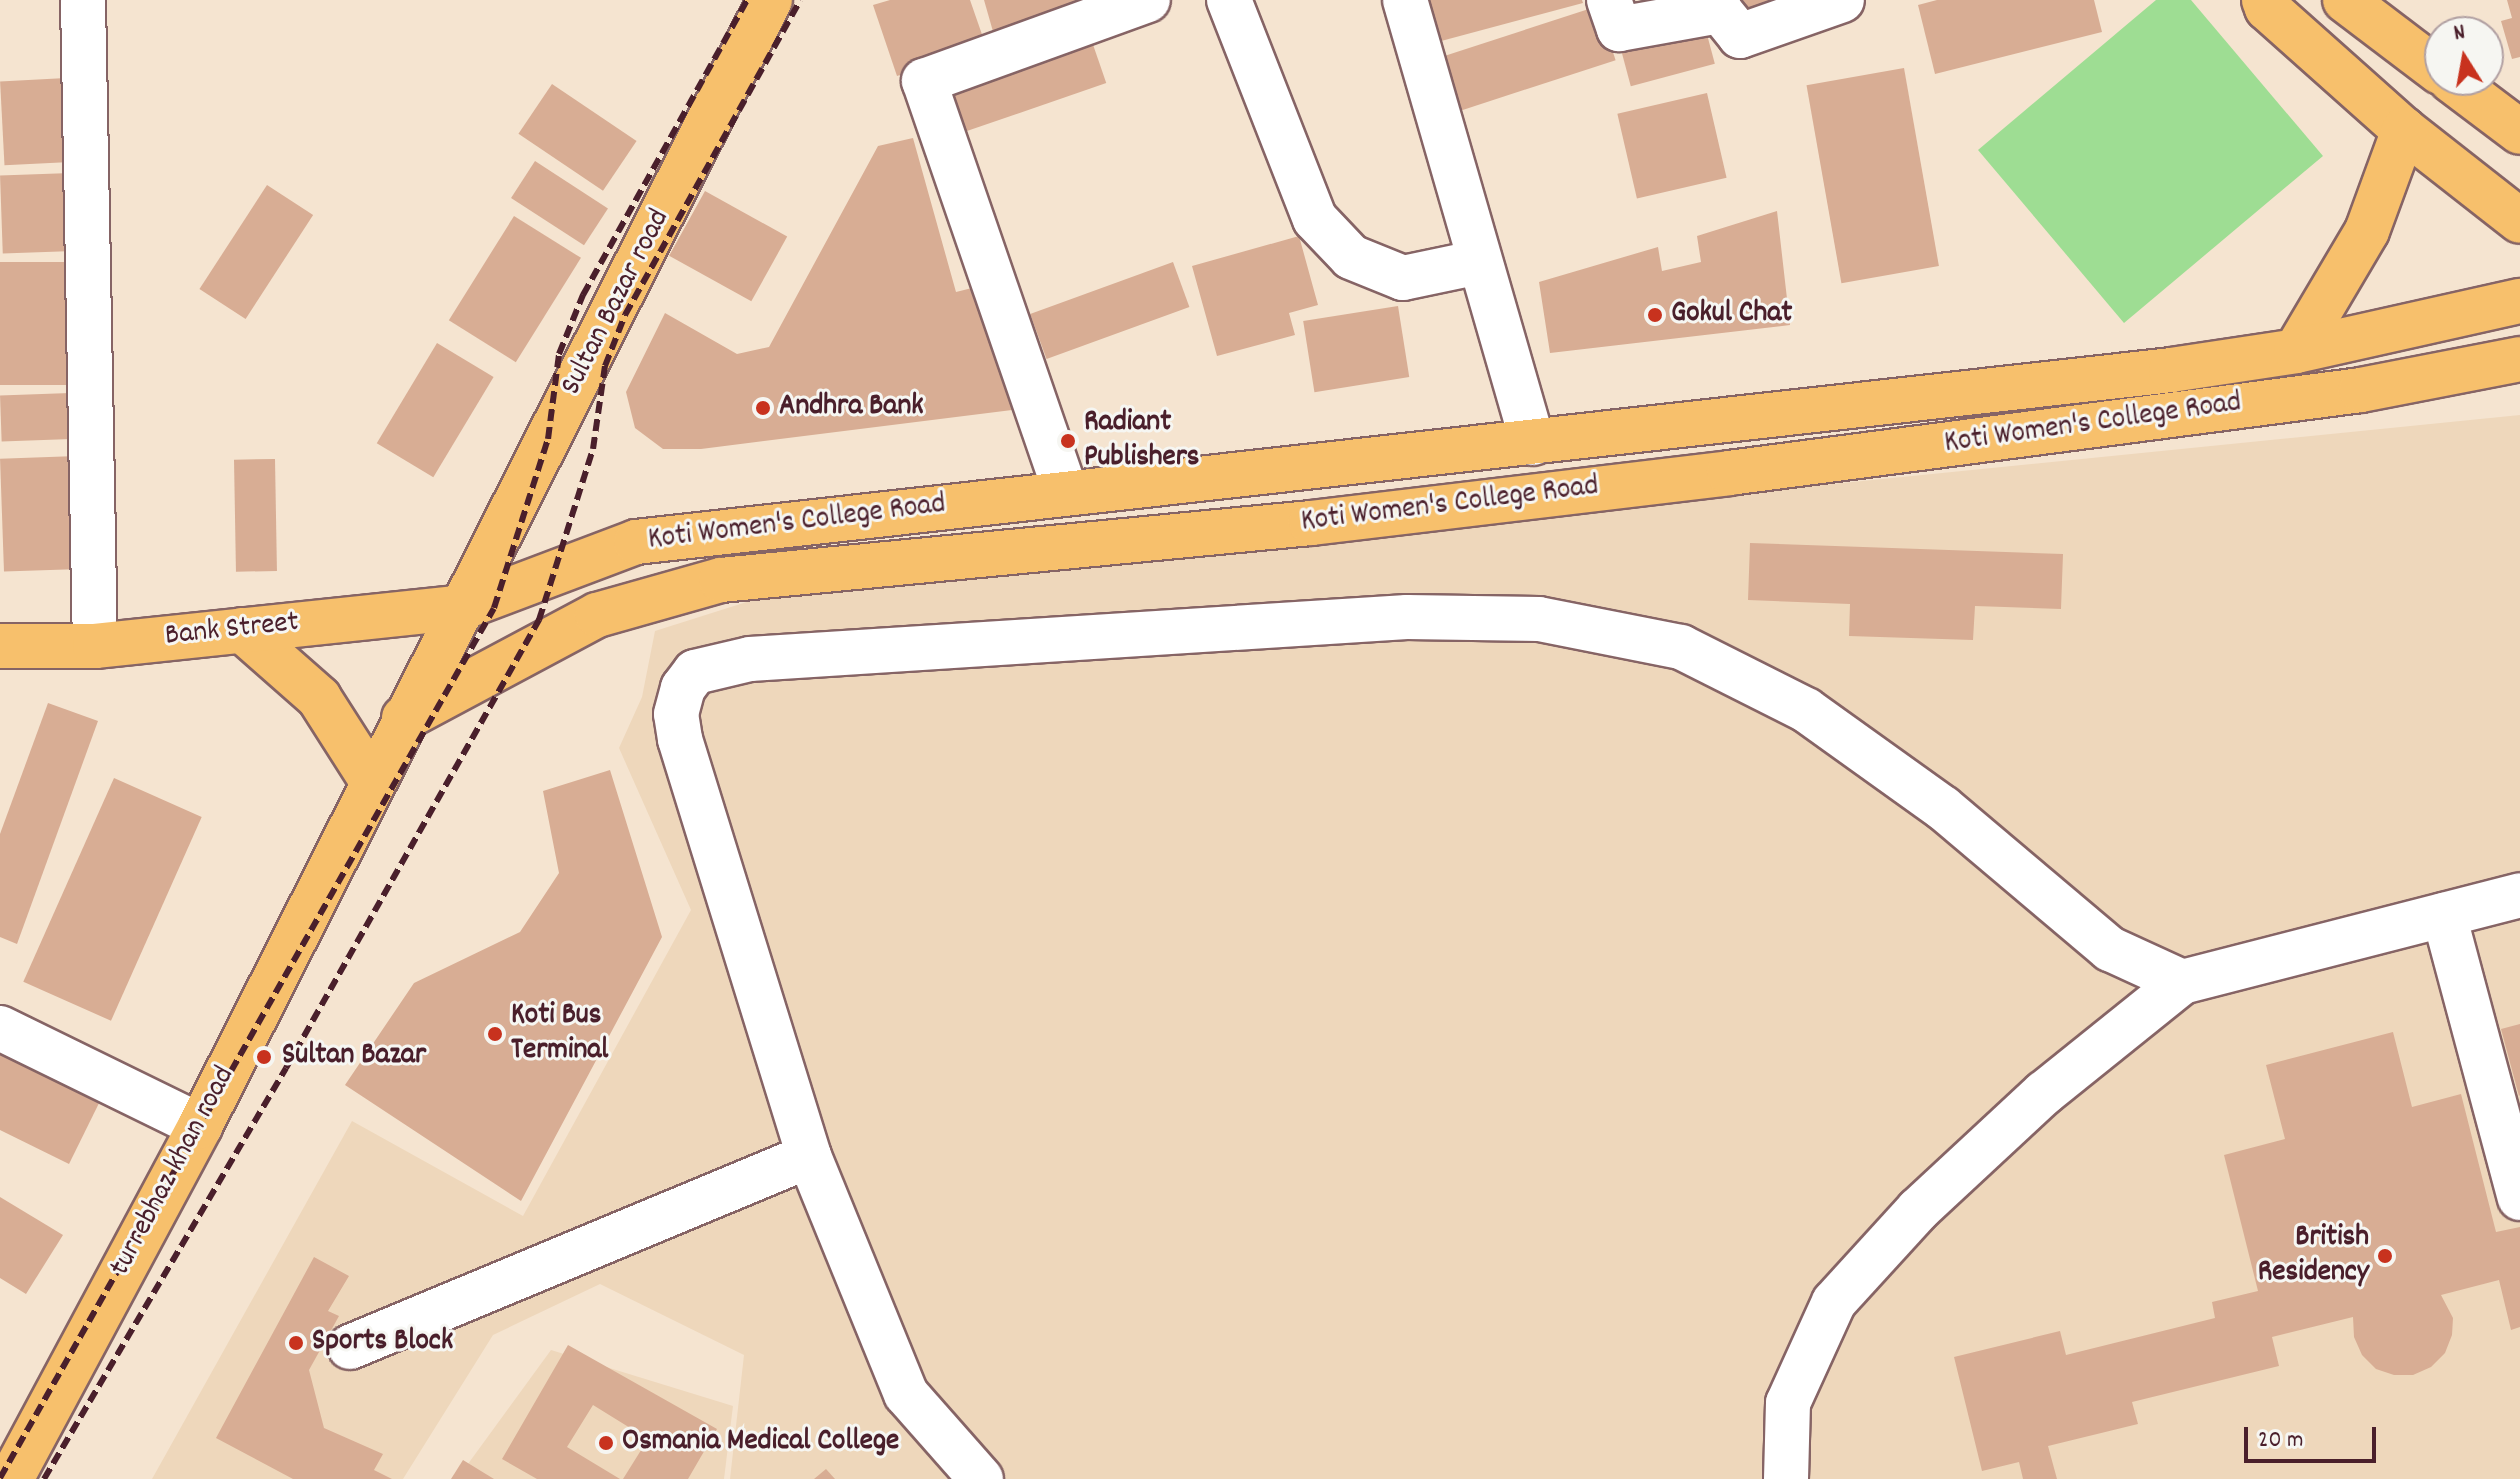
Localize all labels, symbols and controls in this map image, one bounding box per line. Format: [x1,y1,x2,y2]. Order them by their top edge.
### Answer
north arrow [2424,16,2504,96]
text: N [2451,18,2468,50]
street label: Sultan Bazar road [555,204,679,402]
place label: Gokul Chat [1671,297,1792,333]
marker: Gokul Chat [1646,306,1664,324]
street label: Koti Women's College Road [1942,386,2244,464]
place label: Andhra Bank [779,390,924,426]
marker: Andhra Bank [754,399,772,417]
place label: Radiant Publishers [1084,406,1199,476]
marker: Radiant Publishers [1059,432,1077,450]
street label: Koti Women's College Road [1299,470,1601,542]
street label: Koti Women's College Road [646,488,948,560]
street label: Bank Street [163,606,301,656]
place label: Koti Bus Terminal [511,999,608,1070]
marker: Koti Bus Terminal [486,1025,504,1043]
place label: Sultan Bazar [282,1039,426,1075]
marker: Sultan Bazar [253,1046,275,1068]
street label: turrebhaz khan road [104,1061,244,1283]
place label: British Residency [2258,1221,2369,1292]
marker: British Residency [2376,1247,2394,1265]
place label: Sports Block [312,1325,453,1361]
marker: Sports Block [287,1334,305,1352]
scale bar [2248,1411,2380,1461]
text: 20 m [2258,1424,2304,1458]
place label: Osmania Medical College [622,1425,899,1461]
marker: Osmania Medical College [597,1434,615,1452]

